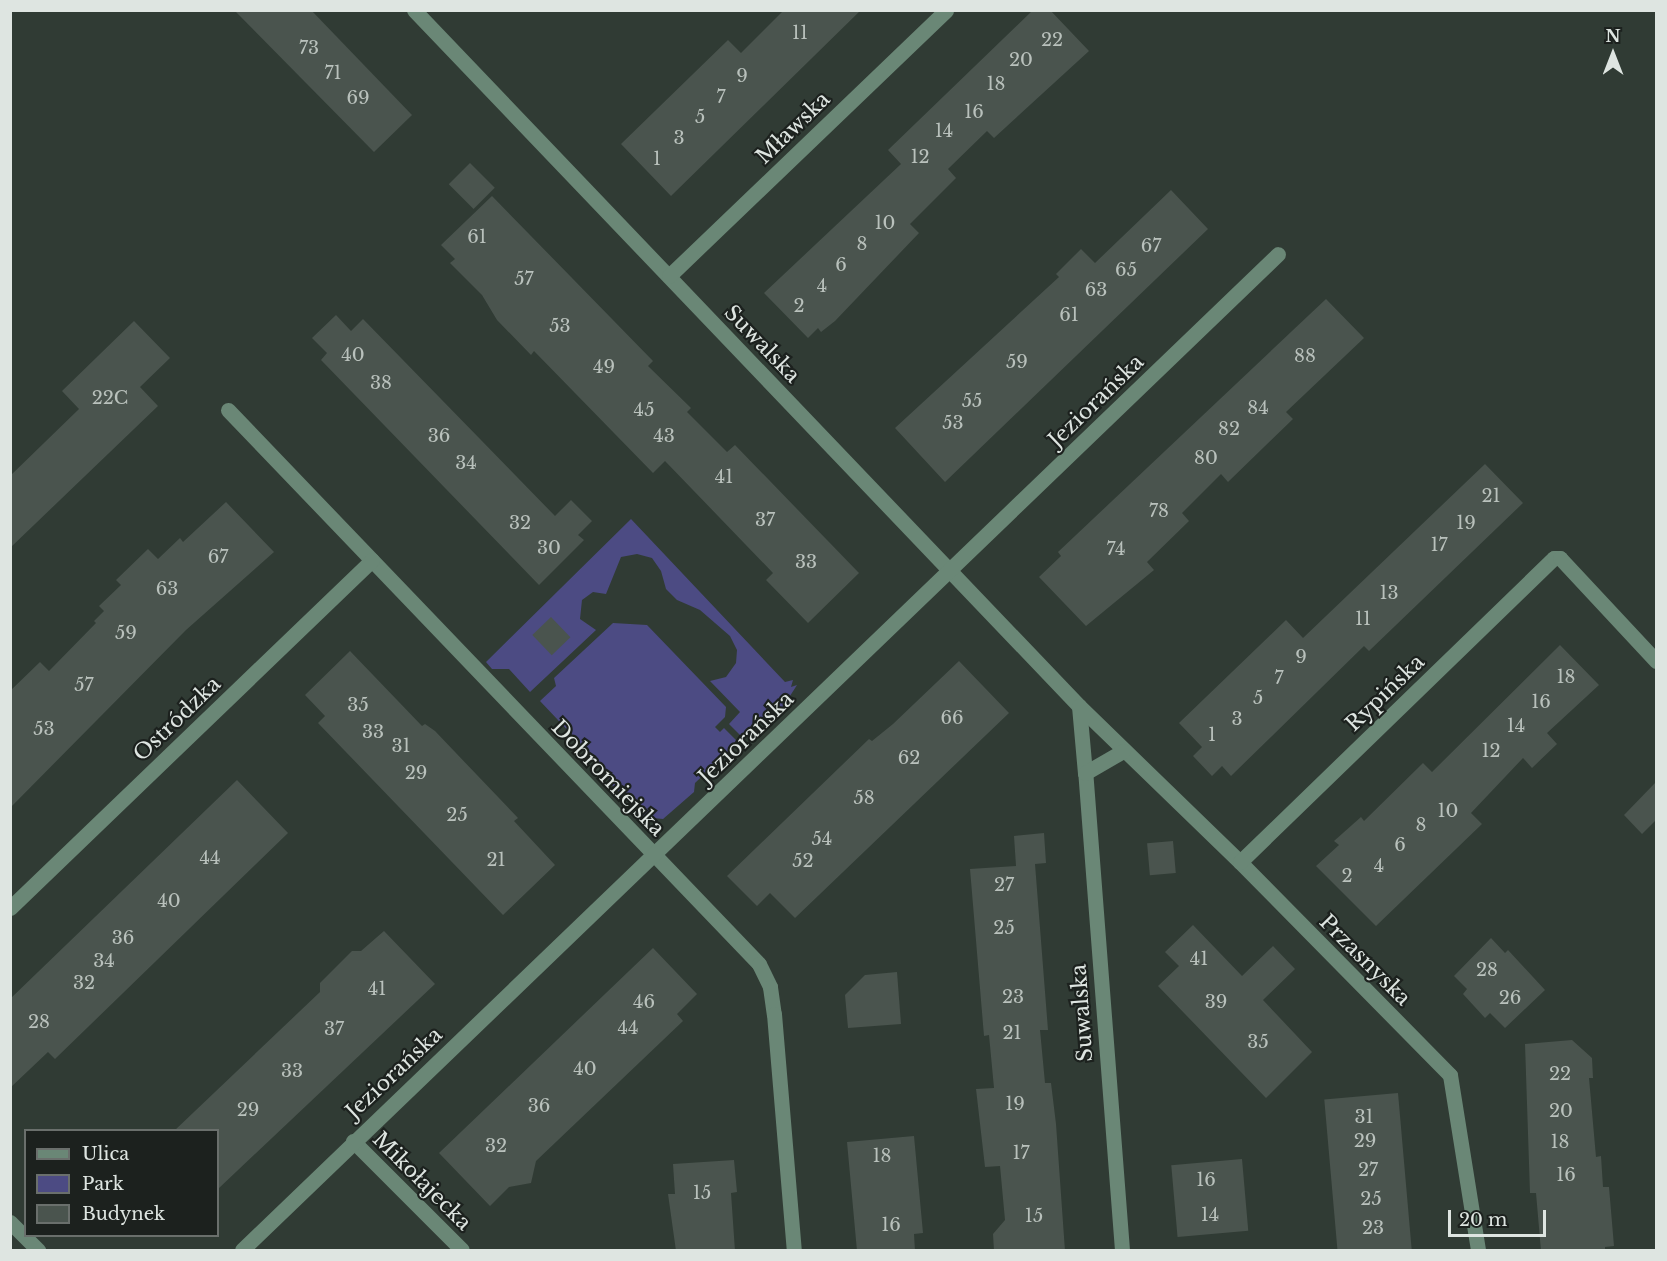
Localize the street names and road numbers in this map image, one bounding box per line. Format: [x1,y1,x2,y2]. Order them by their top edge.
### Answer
street label: Mławska [751,87,835,169]
street label: Suwalska [719,300,805,388]
street label: Jeziorańska [1043,349,1149,453]
street label: Rypińska [1341,649,1429,737]
street label: Ostródzka [128,671,226,767]
street label: Jeziorańska [693,686,799,790]
street label: Dobromiejska [546,715,670,841]
street label: Przasnyska [1314,909,1416,1011]
street label: Suwalska [1066,963,1098,1063]
street label: Jeziorańska [341,1022,447,1124]
street label: Mikołajecka [368,1127,476,1235]

